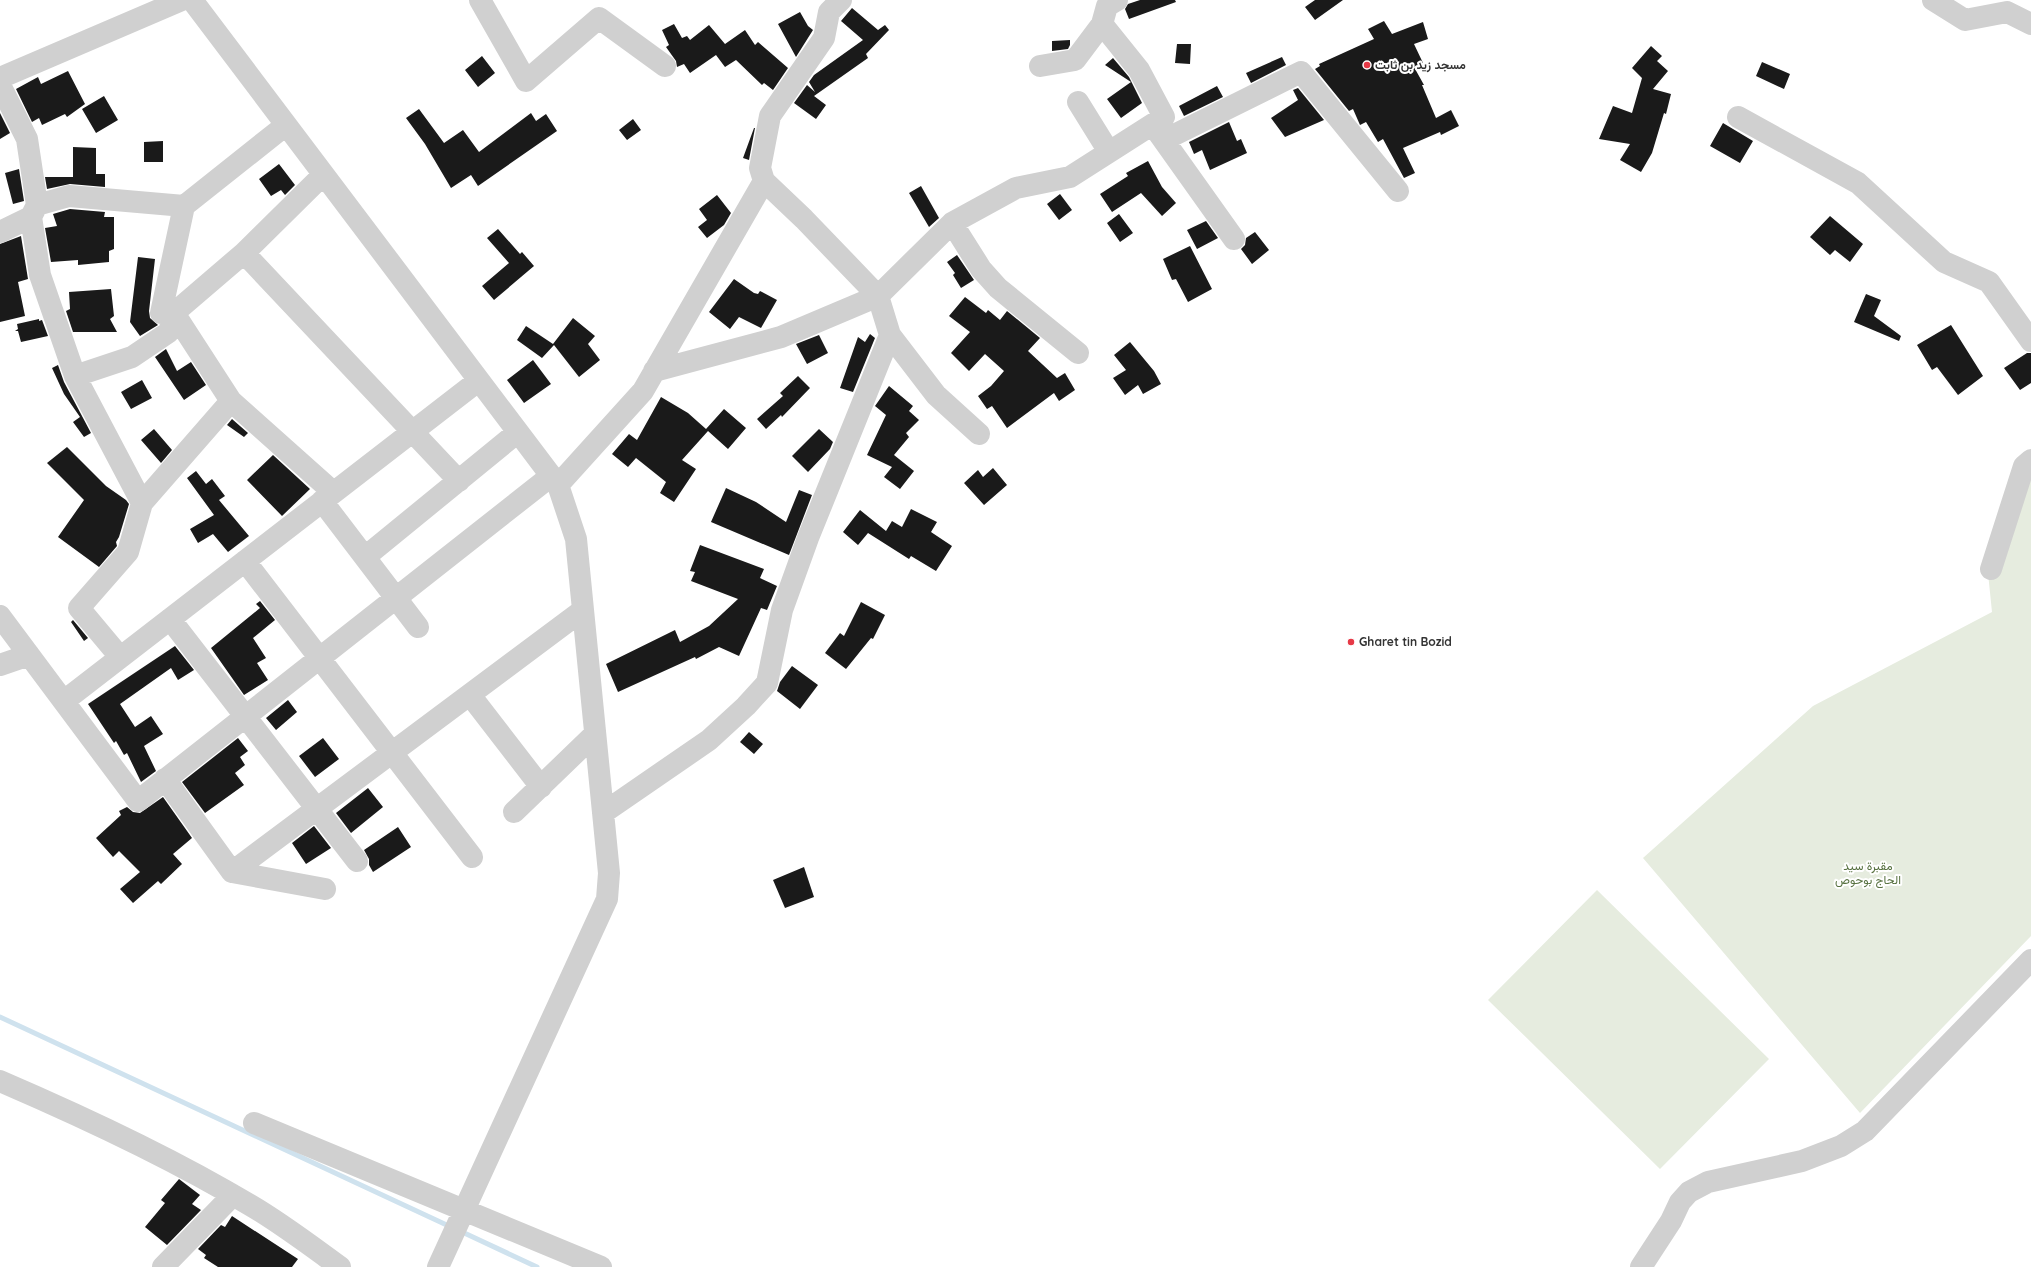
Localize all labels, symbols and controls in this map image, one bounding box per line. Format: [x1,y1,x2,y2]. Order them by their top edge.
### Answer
place label: مسجد زيد بن ثابت [1375,57,1466,73]
marker: مسجد زيد بن ثابت [1362,60,1372,70]
place label: Gharet tin Bozid [1359,634,1452,649]
marker: Gharet tin Bozid [1346,637,1356,647]
park label: مقبرة سيد الحاج بوحوص [1835,858,1901,889]

